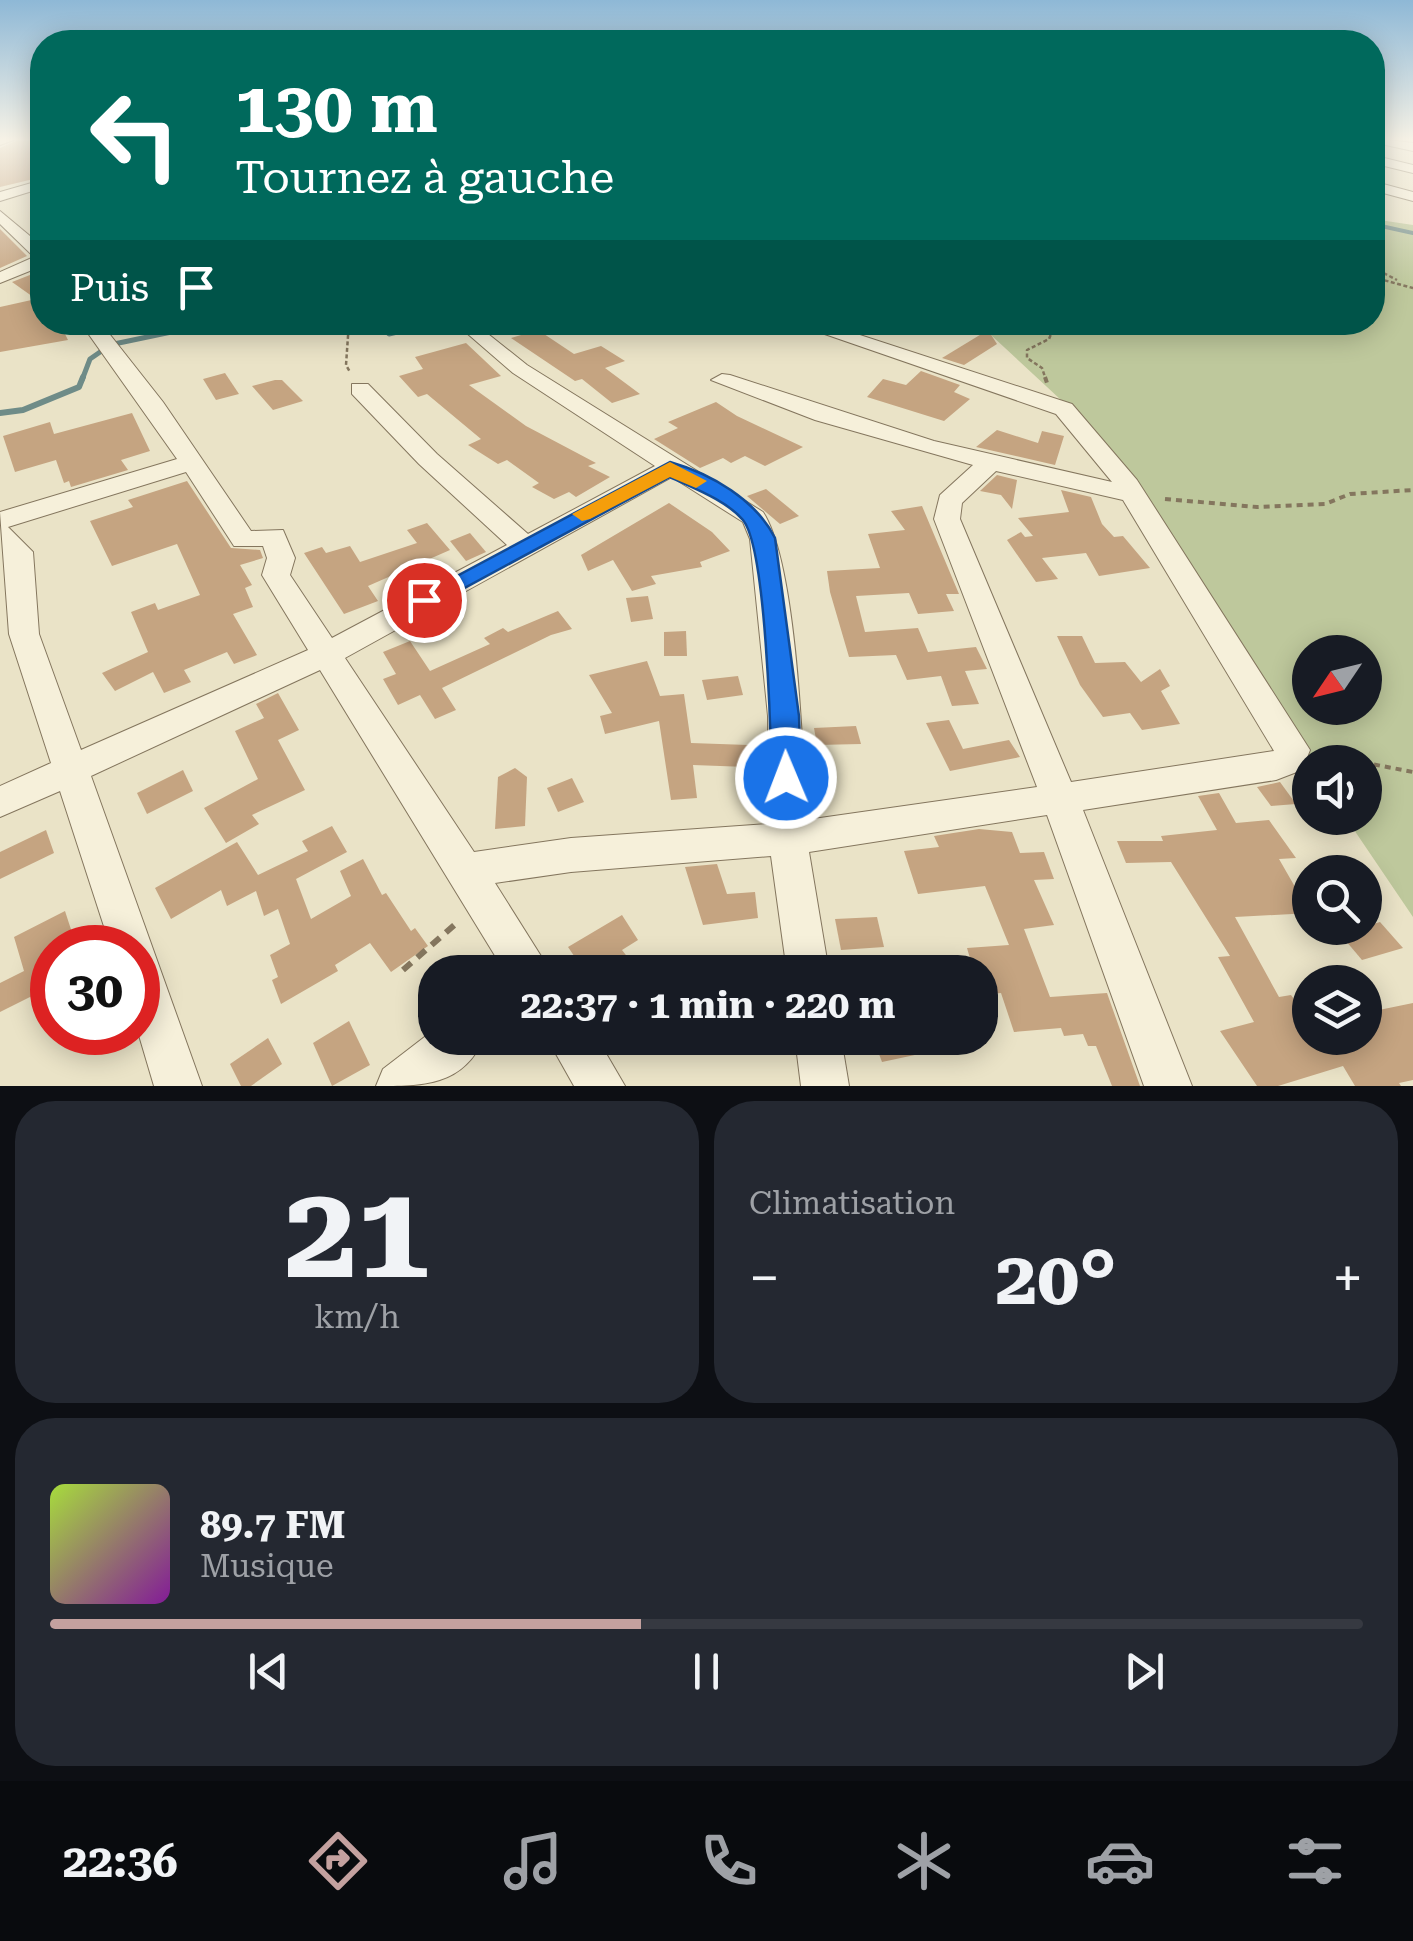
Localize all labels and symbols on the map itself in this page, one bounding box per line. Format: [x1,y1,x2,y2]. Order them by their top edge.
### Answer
pin [382,558,467,643]
north arrow [1292,635,1382,725]
position arrow [734,726,838,830]
speed limit sign: 30 [30,925,160,1055]

